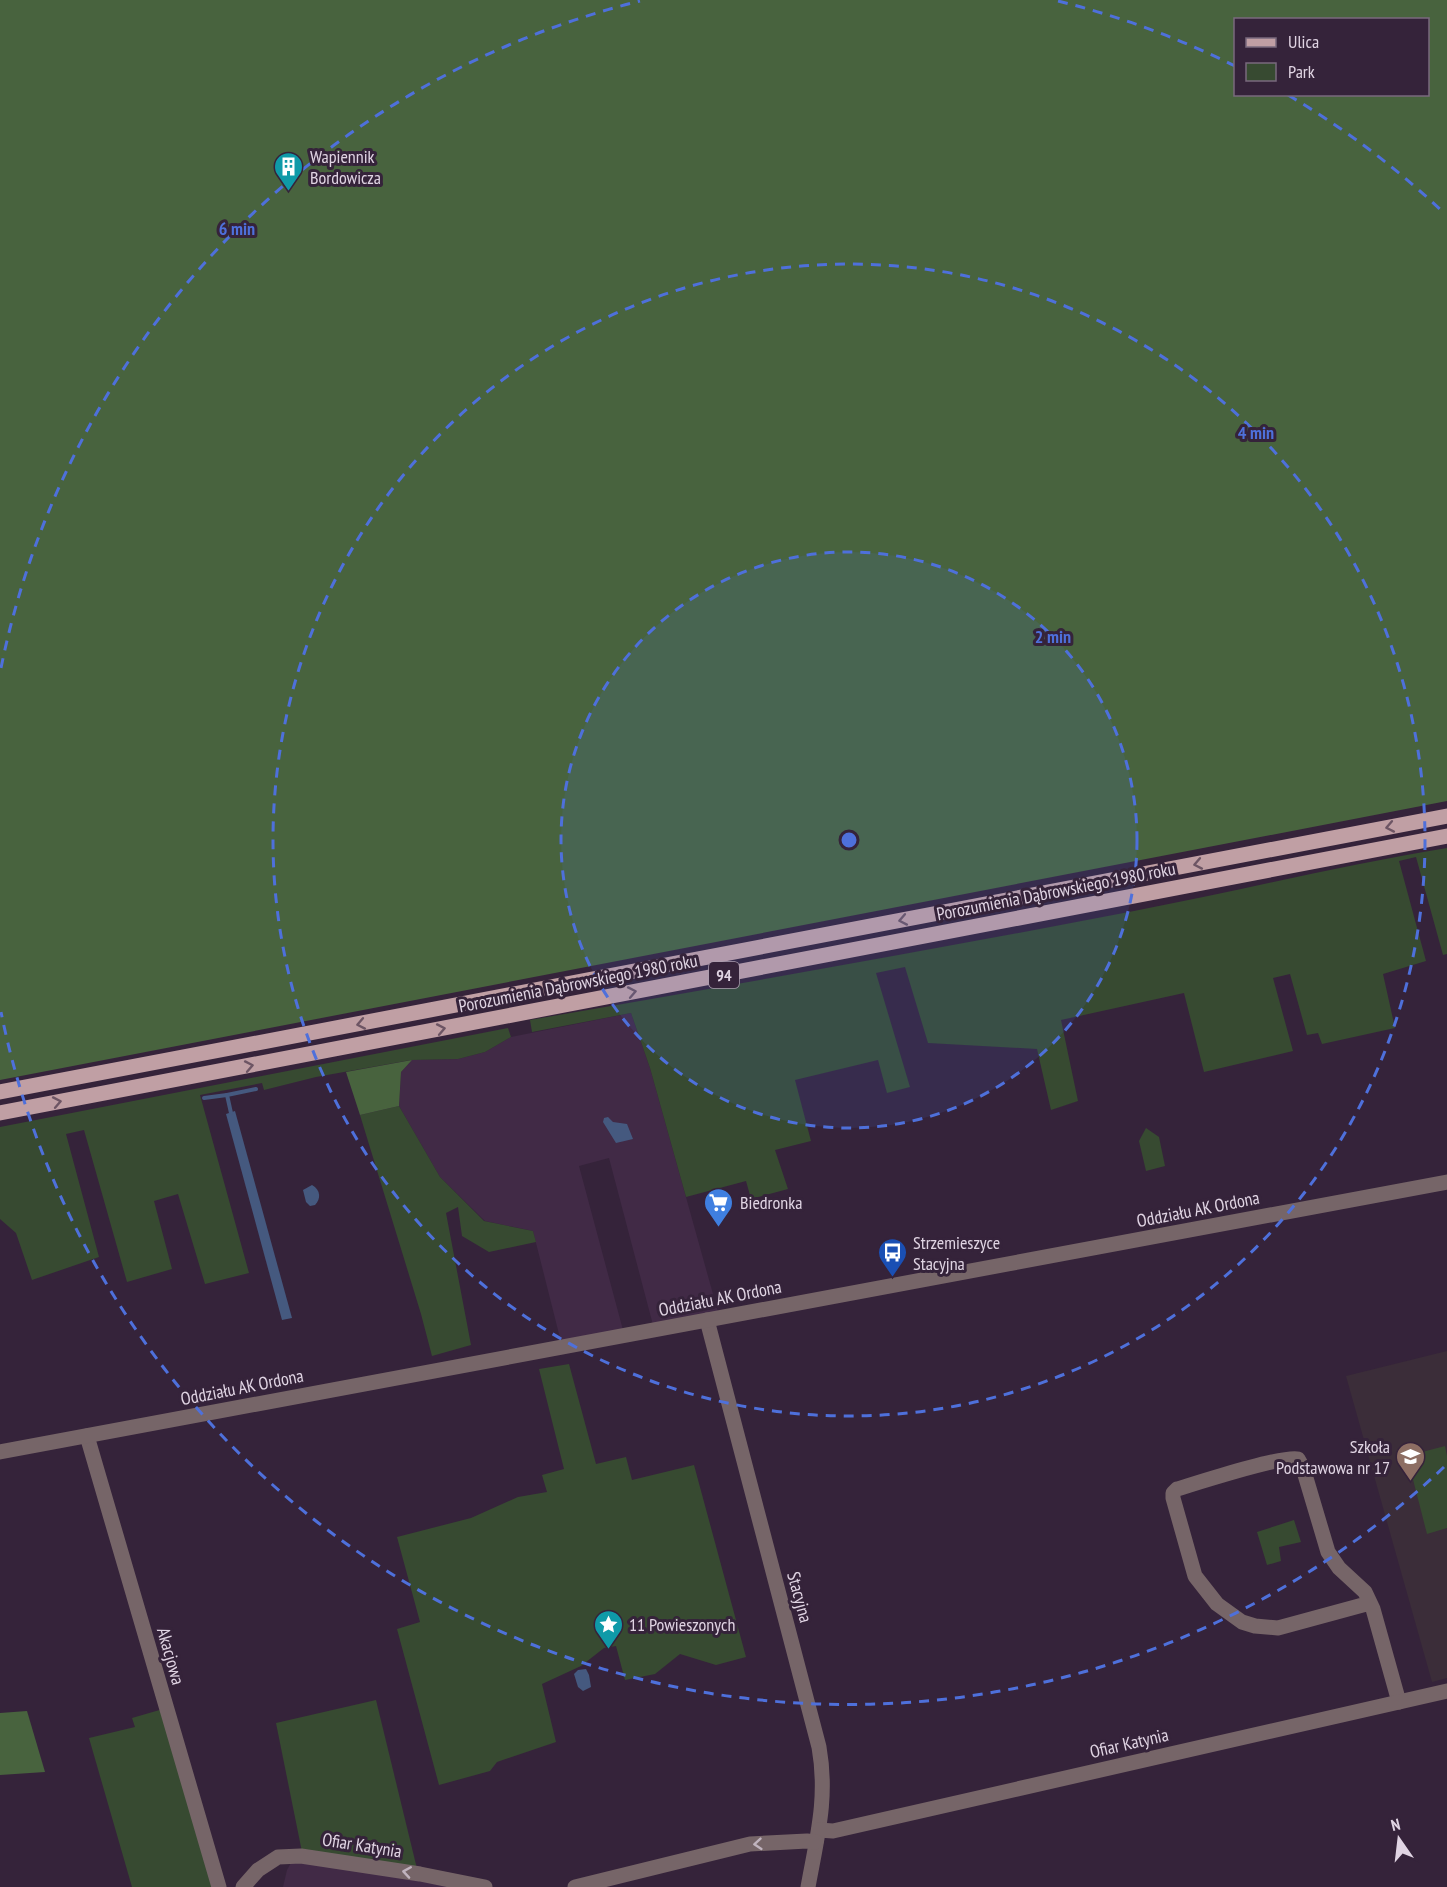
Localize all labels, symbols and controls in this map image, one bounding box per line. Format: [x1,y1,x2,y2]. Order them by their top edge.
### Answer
legend [1234,18,1429,96]
text: Ulica [1288,30,1319,53]
text: Park [1288,60,1315,83]
place label: Wapiennik Bordowicza [310,145,381,189]
building icon: Wapiennik Bordowicza [273,150,305,192]
text: 6 min [219,217,255,240]
text: 4 min [1238,421,1274,444]
text: 2 min [1035,625,1071,648]
one-way arrow [1385,820,1395,833]
centre of rings [839,830,859,850]
street label: Porozumienia Dąbrowskiego 1980 roku [935,857,1177,925]
one-way arrow [1193,857,1203,869]
one-way arrow [899,913,909,926]
street label: Porozumienia Dąbrowskiego 1980 roku [457,949,699,1017]
road number: 94 [709,962,739,988]
one-way arrow [627,986,637,999]
one-way arrow [356,1017,366,1030]
one-way arrow [435,1023,445,1036]
one-way arrow [244,1060,254,1073]
one-way arrow [52,1096,62,1109]
supermarket icon: Biedronka [703,1186,735,1228]
street label: Oddziału AK Ordona [1135,1186,1261,1232]
place label: Biedronka [740,1191,802,1214]
place label: Strzemieszyce Stacyjna [913,1231,1000,1275]
bus stop icon: Strzemieszyce Stacyjna [876,1236,908,1278]
street label: Oddziału AK Ordona [657,1275,783,1321]
street label: Oddziału AK Ordona [179,1364,305,1410]
place label: Szkoła Podstawowa nr 17 [1276,1435,1390,1479]
school or university icon: Szkoła Podstawowa nr 17 [1395,1440,1427,1482]
street label: Stacyjna [782,1569,818,1625]
place icon: 11 Powieszonych [592,1608,624,1650]
place label: 11 Powieszonych [629,1613,735,1636]
street label: Akacjowa [152,1625,190,1687]
street label: Ofiar Katynia [1087,1723,1171,1763]
north arrow [1369,1809,1429,1869]
text: N [1389,1814,1402,1835]
street label: Ofiar Katynia [321,1827,403,1863]
one-way arrow [753,1837,762,1850]
one-way arrow [403,1867,412,1879]

